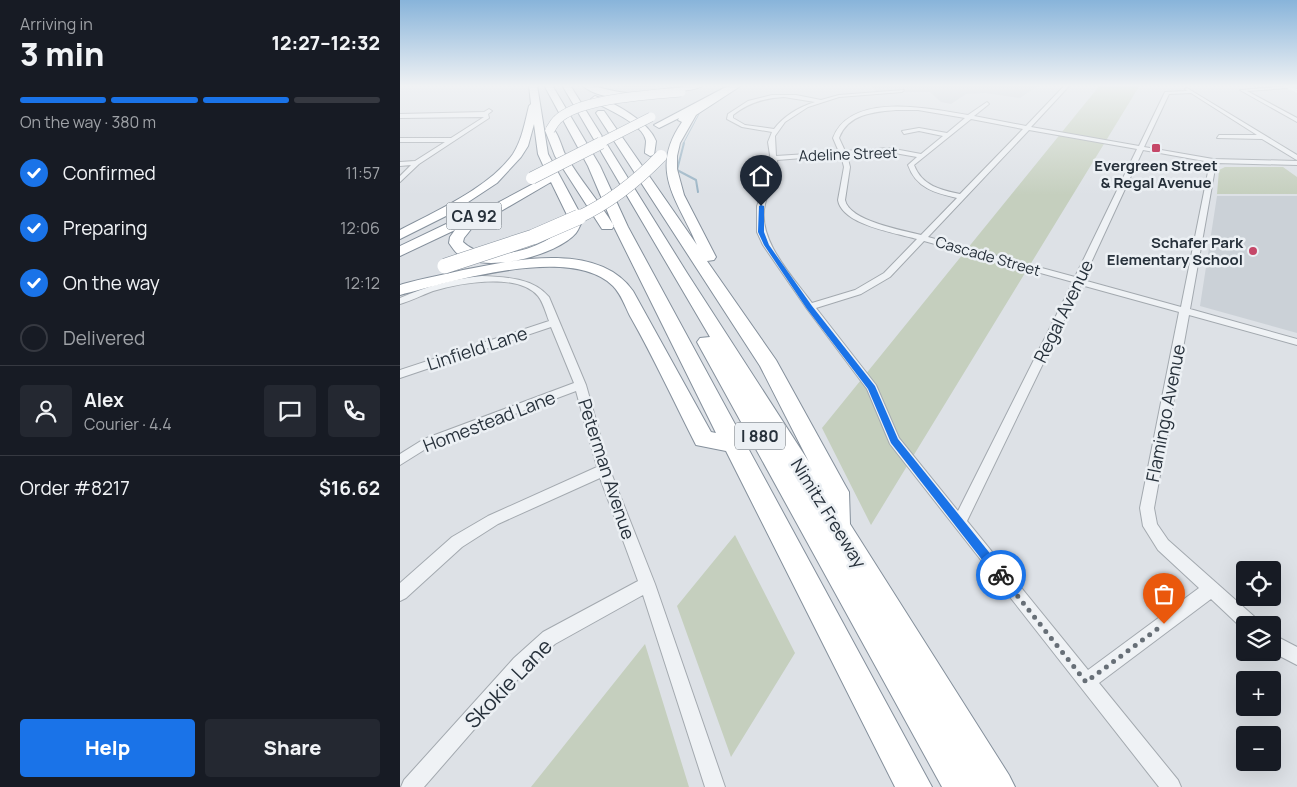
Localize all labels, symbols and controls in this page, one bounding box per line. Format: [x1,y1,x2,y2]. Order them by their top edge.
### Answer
text: Arriving in [20,13,93,35]
text: 12:27–12:32 [271,30,380,56]
text: 3 min [20,32,104,76]
text: On the way · 380 m [20,111,156,133]
street label: Adeline Street [798,142,898,166]
marker: Evergreen Street & Regal Avenue [1150,142,1162,154]
pin [740,155,782,206]
place label: Evergreen Street & Regal Avenue [1094,155,1218,193]
icon: check [20,159,48,187]
text: Confirmed [63,160,156,186]
text: 11:57 [345,162,380,184]
icon: home [747,162,775,190]
road number: CA 92 [446,202,502,230]
icon: check [20,214,48,242]
text: Preparing [63,215,148,241]
text: 12:06 [340,217,380,239]
street label: Cascade Street [933,231,1043,281]
place label: Schafer Park Elementary School [1107,232,1244,270]
marker: Schafer Park Elementary School [1247,245,1259,257]
street label: Regal Avenue [1028,255,1098,367]
icon: check [20,269,48,297]
text: On the way [63,270,160,296]
text: 12:12 [344,272,380,294]
street label: Linfield Lane [424,320,530,376]
text: Delivered [63,325,145,351]
street label: Flamingo Avenue [1140,342,1190,484]
button: person [20,385,72,437]
button: chat [264,385,316,437]
button: phone [328,385,380,437]
street label: Homestead Lane [419,385,559,457]
text: Alex [84,387,124,413]
street label: Peterman Avenue [573,396,641,542]
text: Courier · 4.4 [84,413,172,435]
road number: I 880 [735,422,785,450]
street label: Nimitz Freeway [786,454,872,573]
text: Order #8217 [20,475,130,501]
text: $16.62 [319,475,380,501]
courier [976,550,1026,600]
icon: bike [987,561,1015,589]
map controls [1236,561,1281,771]
button: locate [1236,561,1281,606]
pin [1143,573,1185,624]
icon: bag [1150,580,1178,608]
button: layers [1236,616,1281,661]
street label: Skokie Lane [458,632,558,734]
button: + [1236,671,1281,716]
button: Help [20,719,195,777]
button: Share [205,719,380,777]
button: − [1236,726,1281,771]

